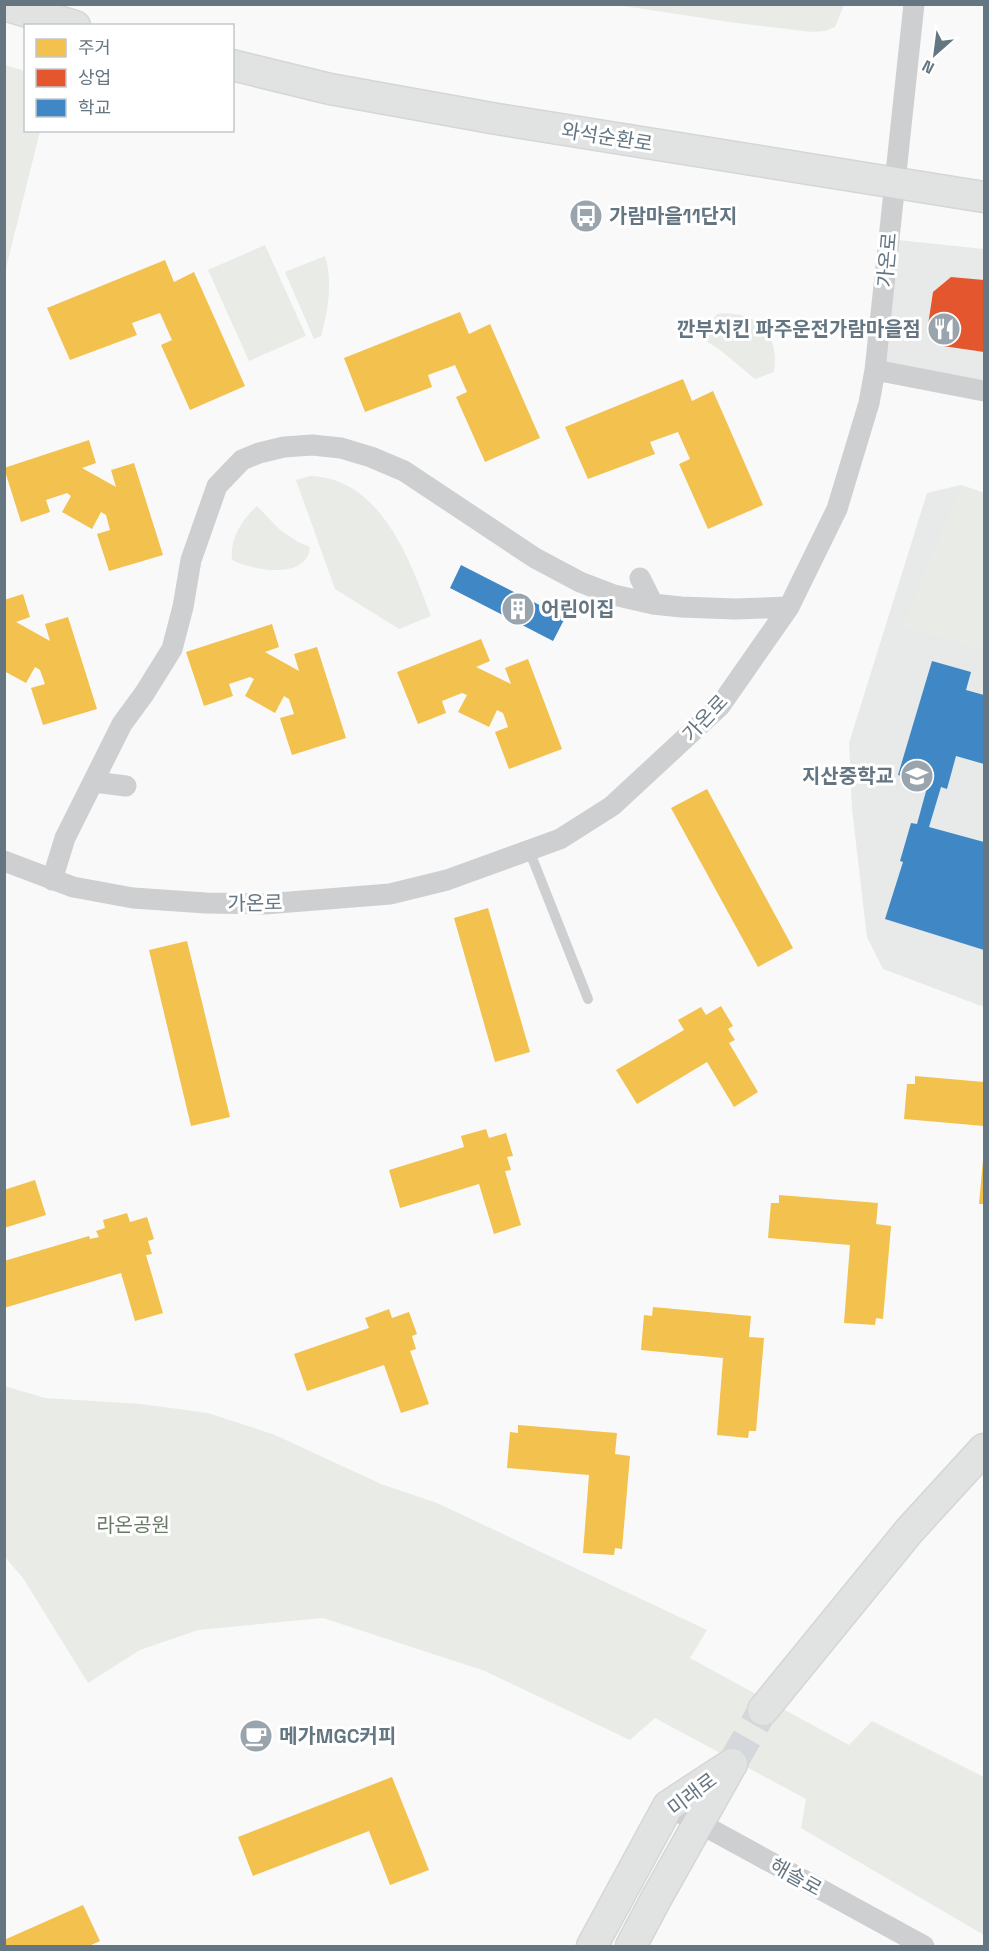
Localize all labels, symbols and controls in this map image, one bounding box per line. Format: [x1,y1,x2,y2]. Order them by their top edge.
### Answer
legend [24,24,234,132]
north arrow [905,24,965,84]
text: 주거 [78,36,111,59]
text: N [919,55,938,79]
text: 상업 [78,66,111,89]
text: 학교 [78,96,111,119]
street label: 와석순환로 [560,117,654,157]
bus stop icon: 가람마을11단지 [568,198,604,234]
place label: 가람마을11단지 [609,203,737,229]
street label: 가온로 [872,231,902,289]
restaurant icon: 깐부치킨 파주운전가람마을점 [926,311,962,347]
place label: 깐부치킨 파주운전가람마을점 [677,316,921,342]
building icon: 어린이집 [500,591,536,627]
place label: 어린이집 [541,596,615,622]
street label: 가온로 [677,689,733,747]
school or university icon: 지산중학교 [899,758,935,794]
place label: 지산중학교 [802,763,894,789]
street label: 가온로 [227,890,283,916]
park label: 라온공원 [96,1512,170,1538]
cafe icon: 메가MGC커피 [238,1718,274,1754]
place label: 메가MGC커피 [279,1723,396,1749]
street label: 미래로 [662,1767,722,1821]
street label: 해솔로 [766,1852,826,1902]

